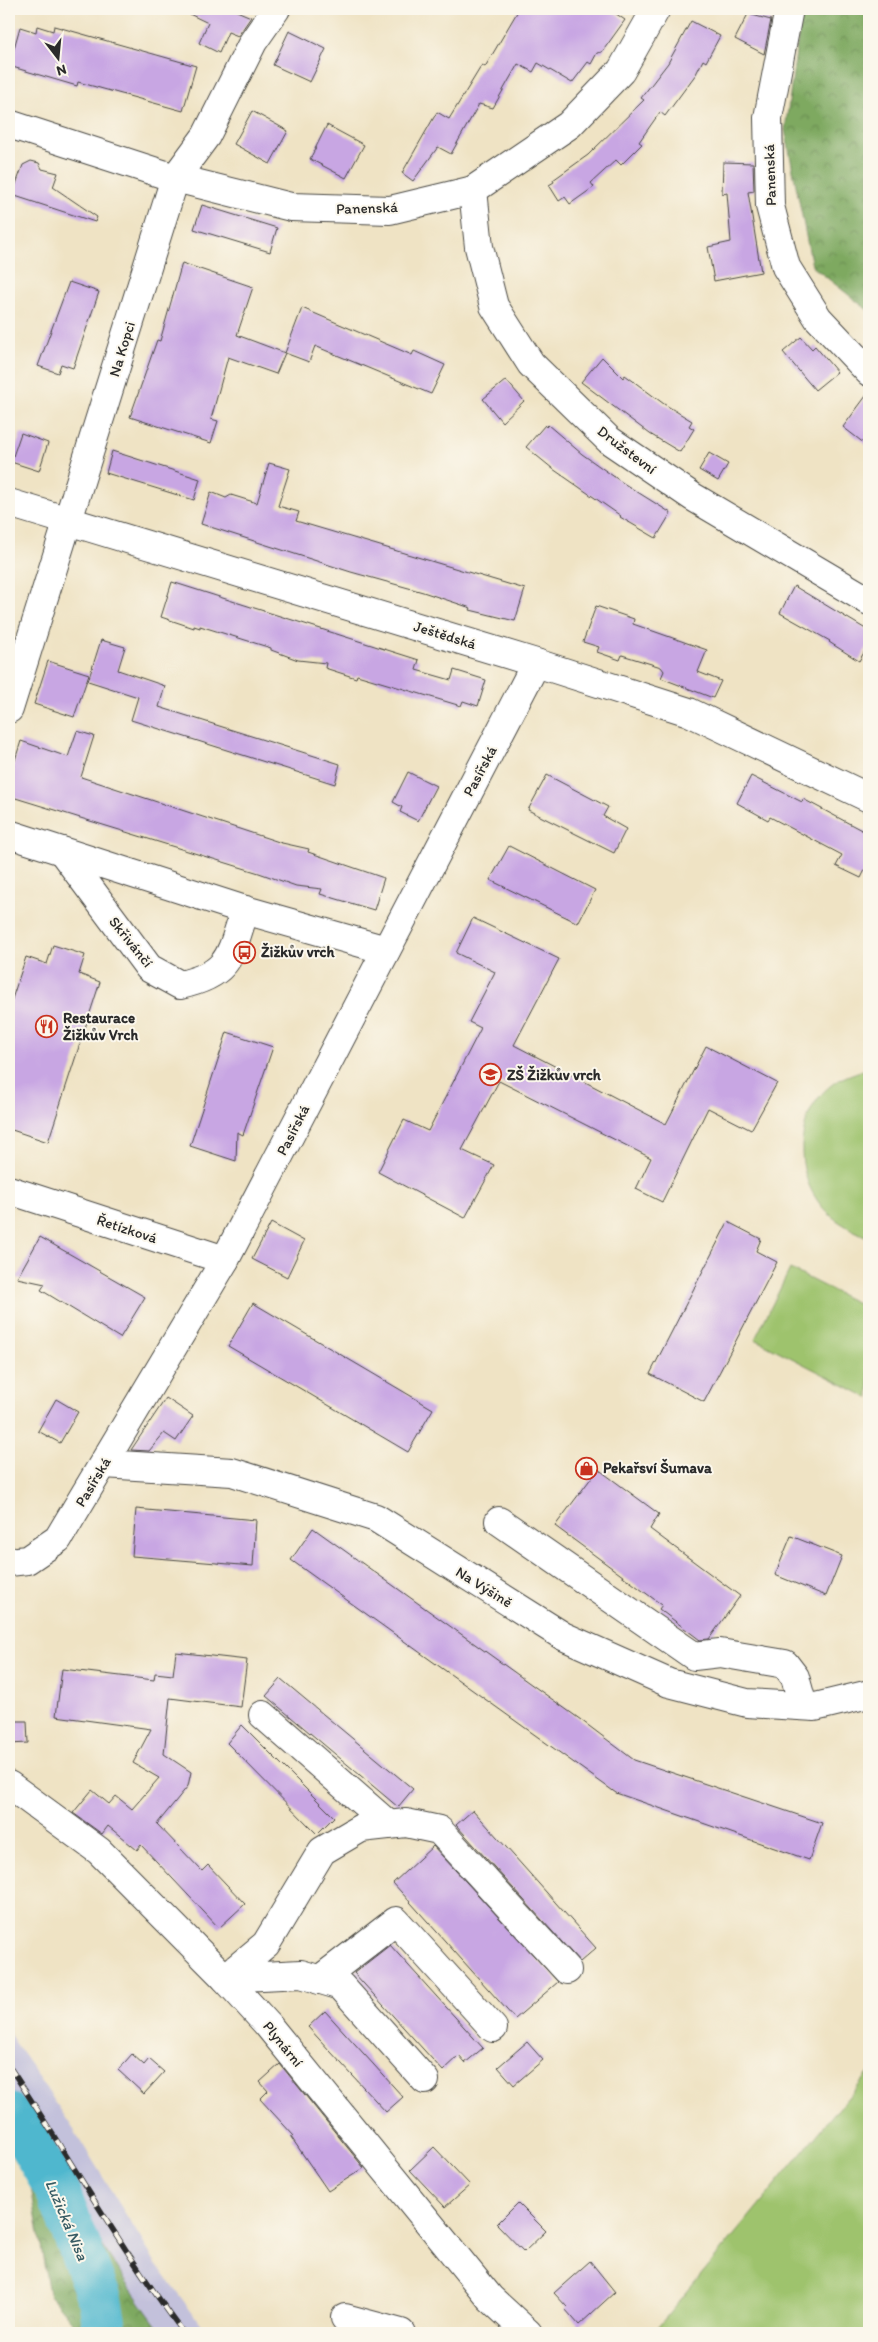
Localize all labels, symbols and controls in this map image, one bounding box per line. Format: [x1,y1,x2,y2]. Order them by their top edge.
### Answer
north arrow [32,32,82,82]
text: N [55,61,68,79]
street label: Panenská [760,144,780,206]
street label: Panenská [336,198,398,218]
street label: Na Kopci [105,319,139,379]
street label: Družstevní [594,422,660,478]
street label: Ještědská [412,617,479,653]
street label: Pasířská [459,743,501,799]
street label: Skřivánčí [105,913,157,971]
bus stop icon: Žižkův vrch [233,940,257,964]
place label: Žižkův vrch [261,942,335,961]
place label: Restaurace Žižkův Vrch [63,1009,139,1044]
restaurant icon: Restaurace Žižkův Vrch [35,1015,59,1039]
school or university icon: ZŠ Žižkův vrch [479,1063,503,1087]
place label: ZŠ Žižkův vrch [507,1065,602,1084]
street label: Pasířská [273,1101,313,1158]
street label: Řetízková [94,1211,160,1247]
street label: Pasířská [71,1454,115,1510]
shop icon: Pekařsví Šumava [575,1456,599,1480]
place label: Pekařsví Šumava [603,1458,712,1477]
street label: Na Výšině [452,1563,516,1611]
street label: Plynární [259,2017,307,2071]
water label: Lužická Nisa [41,2177,93,2264]

